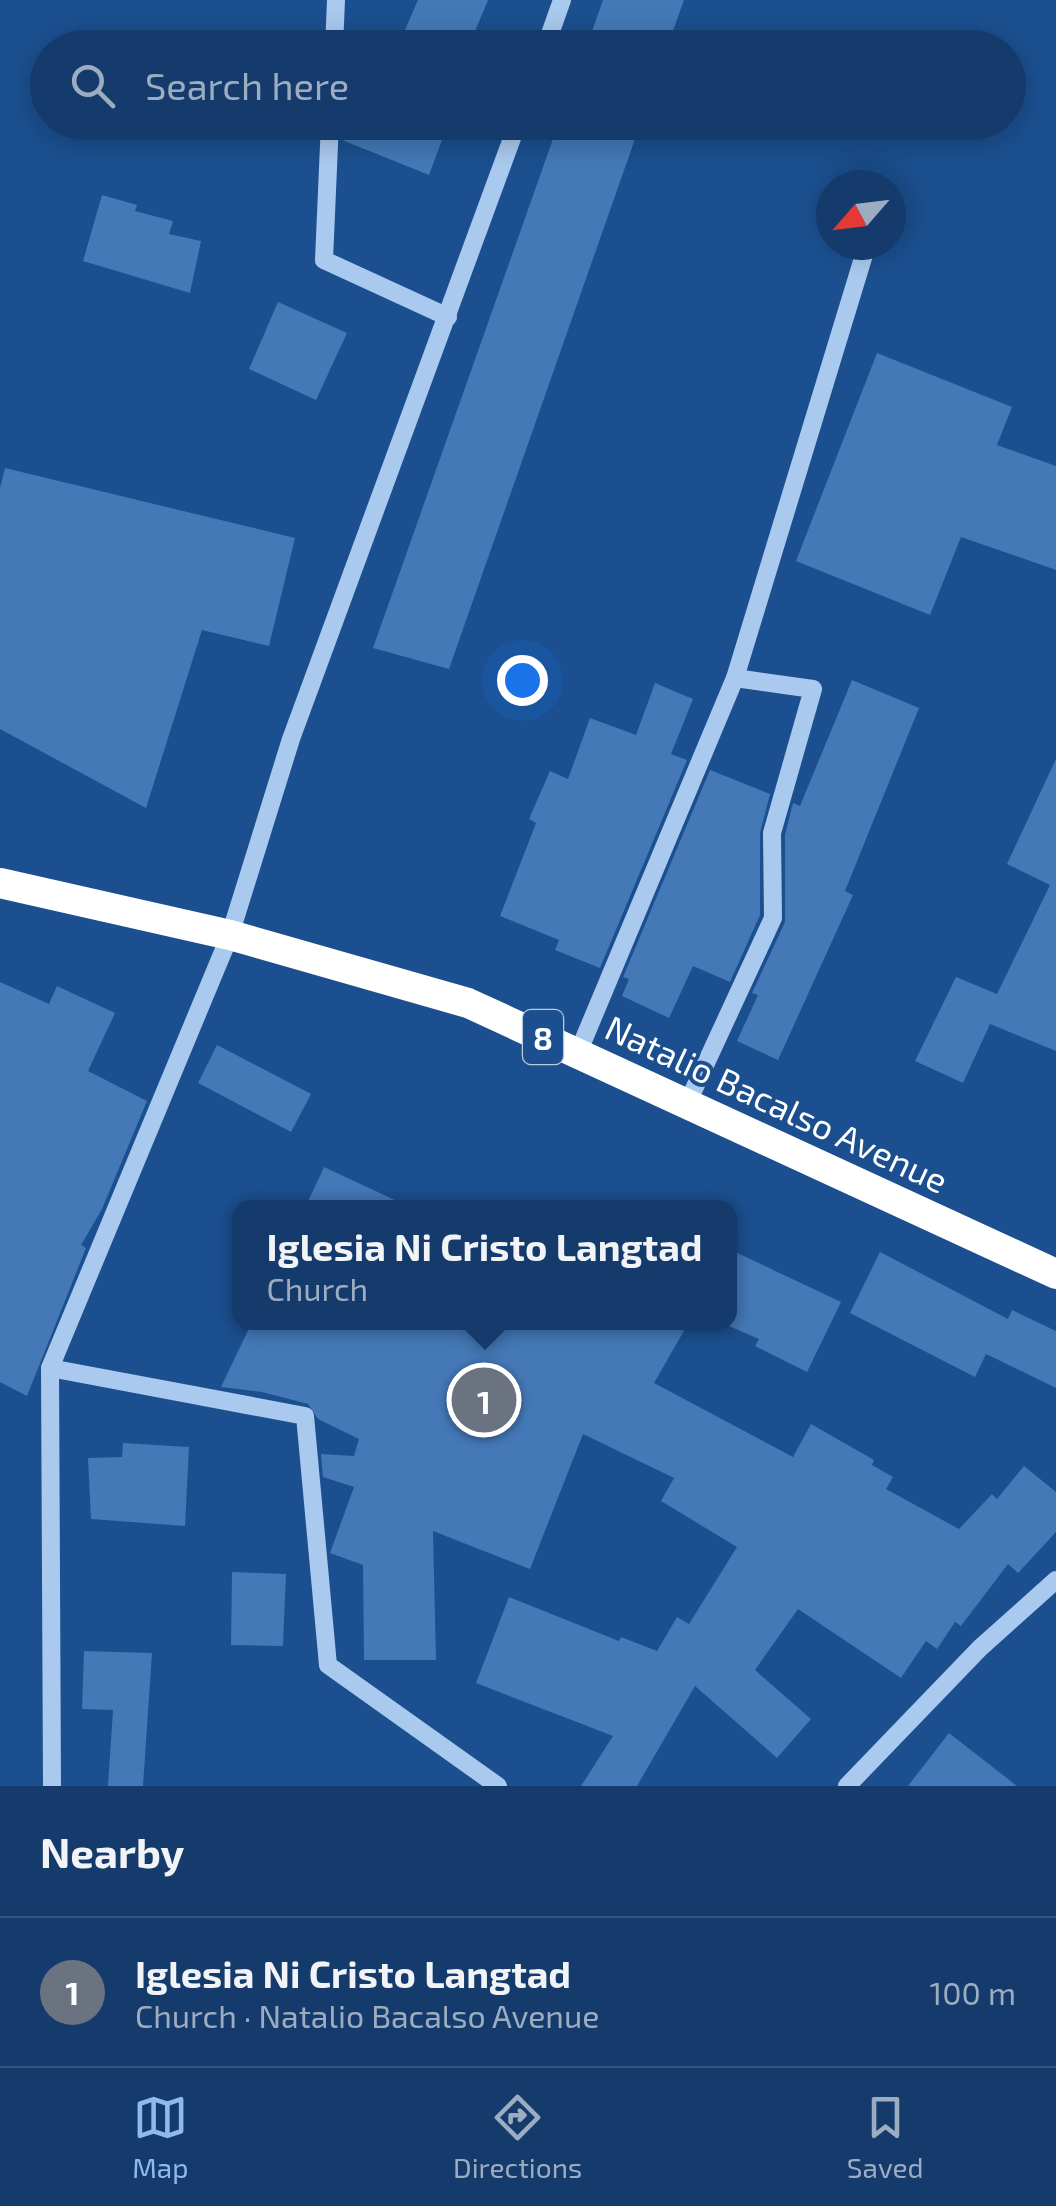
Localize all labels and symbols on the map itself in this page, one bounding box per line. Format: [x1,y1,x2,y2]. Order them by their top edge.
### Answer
north arrow [816,170,906,260]
your location [497,655,548,706]
street label: Natalio Bacalso Avenue [599,1005,955,1201]
road number: 8 [523,1010,563,1064]
pin: 1 [452,1362,516,1438]

